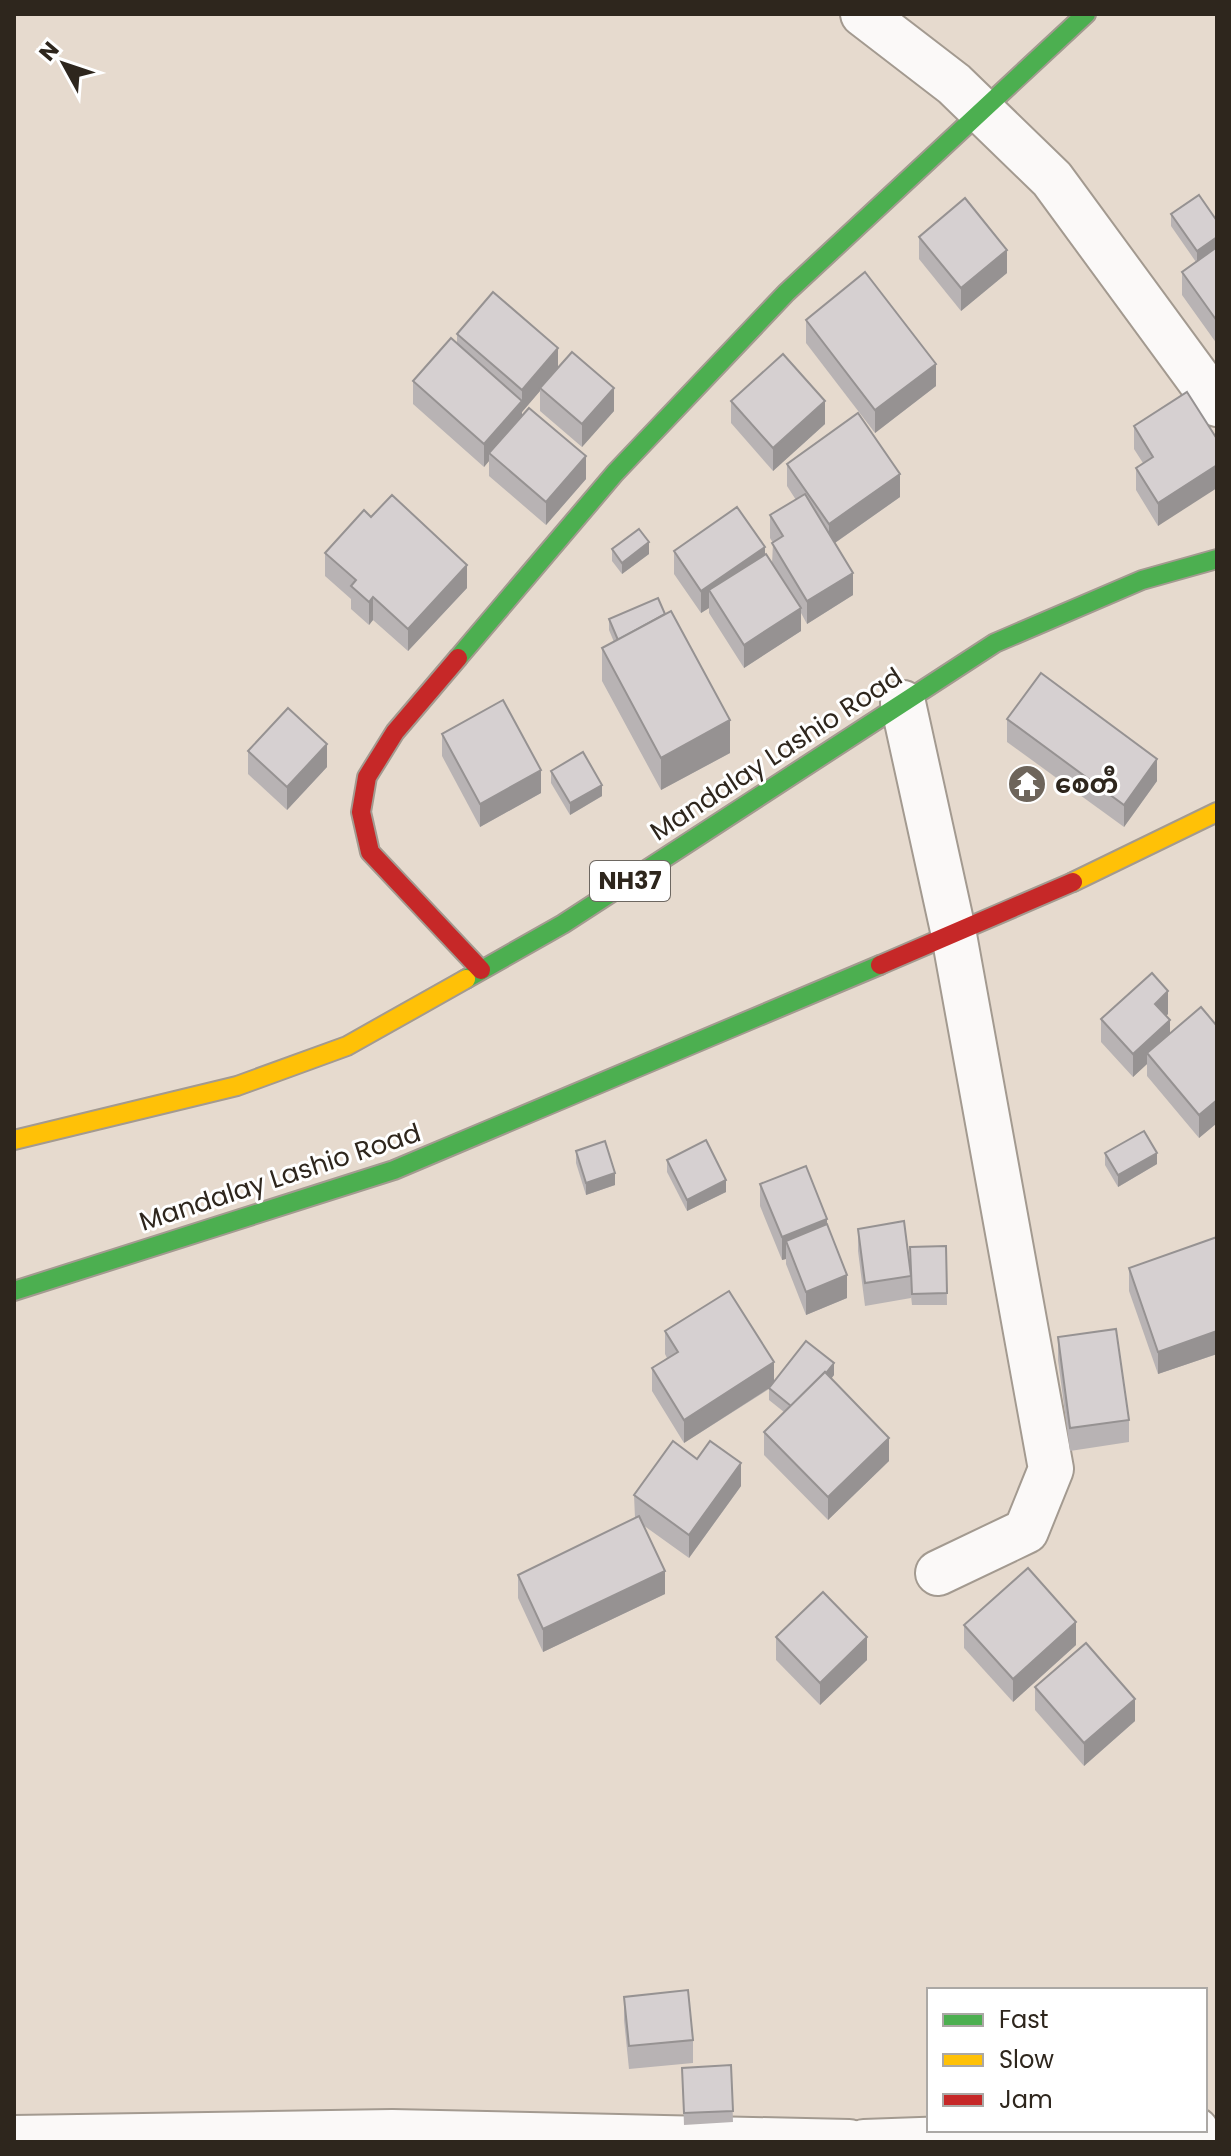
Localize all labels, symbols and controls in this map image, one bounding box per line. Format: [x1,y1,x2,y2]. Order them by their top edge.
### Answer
north arrow [24,24,104,104]
text: N [32,35,66,68]
street label: Mandalay Lashio Road [643,659,909,849]
temple icon: စေတီ [1006,763,1048,805]
place label: စေတီ [1055,765,1118,802]
road number: NH37 [590,861,670,901]
street label: Mandalay Lashio Road [135,1114,425,1240]
legend [927,1988,1207,2132]
text: Fast [999,2003,1049,2036]
text: Slow [999,2043,1054,2076]
text: Jam [999,2083,1053,2116]

